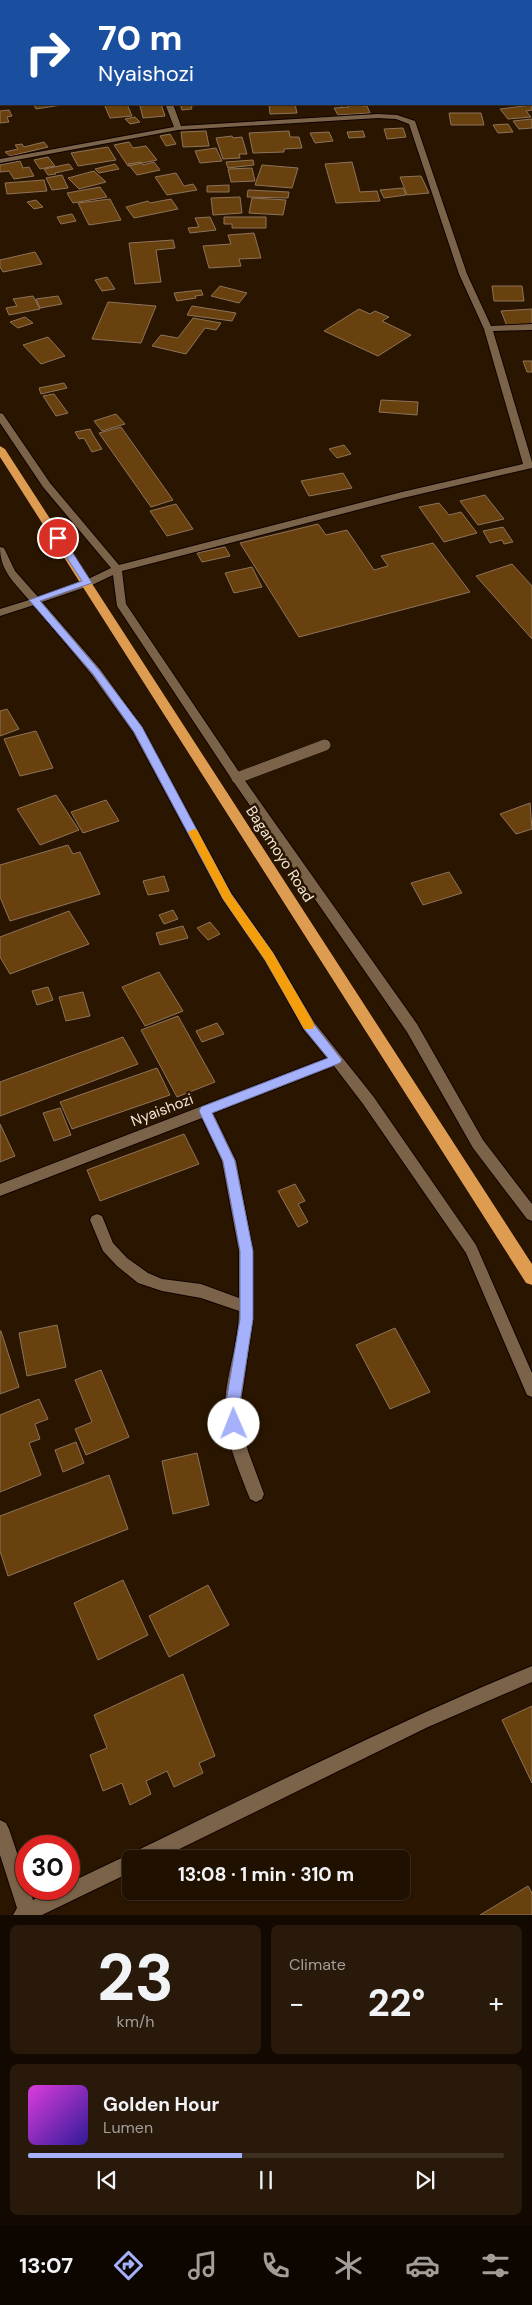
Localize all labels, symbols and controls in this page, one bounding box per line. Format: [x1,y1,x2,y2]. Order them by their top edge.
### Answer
text: 70 m [98,15,182,61]
icon: right [15,20,80,85]
text: Nyaishozi [98,59,194,88]
pin [37,517,79,559]
icon: arrive [44,524,72,552]
street label: Bagamoyo Road [241,802,319,906]
street label: Nyaishozi [128,1089,196,1131]
position arrow [207,1397,259,1449]
speed limit sign: 30 [15,1835,80,1900]
text: 13:08 · 1 min · 310 m [178,1862,354,1887]
text: 23 [97,1936,174,2020]
text: Climate [289,1954,346,1975]
text: 22° [368,1978,425,2028]
text: − [289,1985,304,2022]
text: + [489,1985,504,2022]
text: km/h [117,2011,154,2032]
text: Golden Hour [103,2092,219,2117]
text: Lumen [103,2117,153,2138]
icon: previous [93,2166,121,2194]
icon: pause [252,2166,280,2194]
icon: next [411,2166,439,2194]
icon: directions [111,2248,146,2283]
icon: music [185,2248,220,2283]
icon: phone [258,2248,293,2283]
icon: climate [331,2248,366,2283]
icon: car [405,2248,440,2283]
icon: filters [478,2248,513,2283]
text: 13:07 [19,2251,73,2280]

